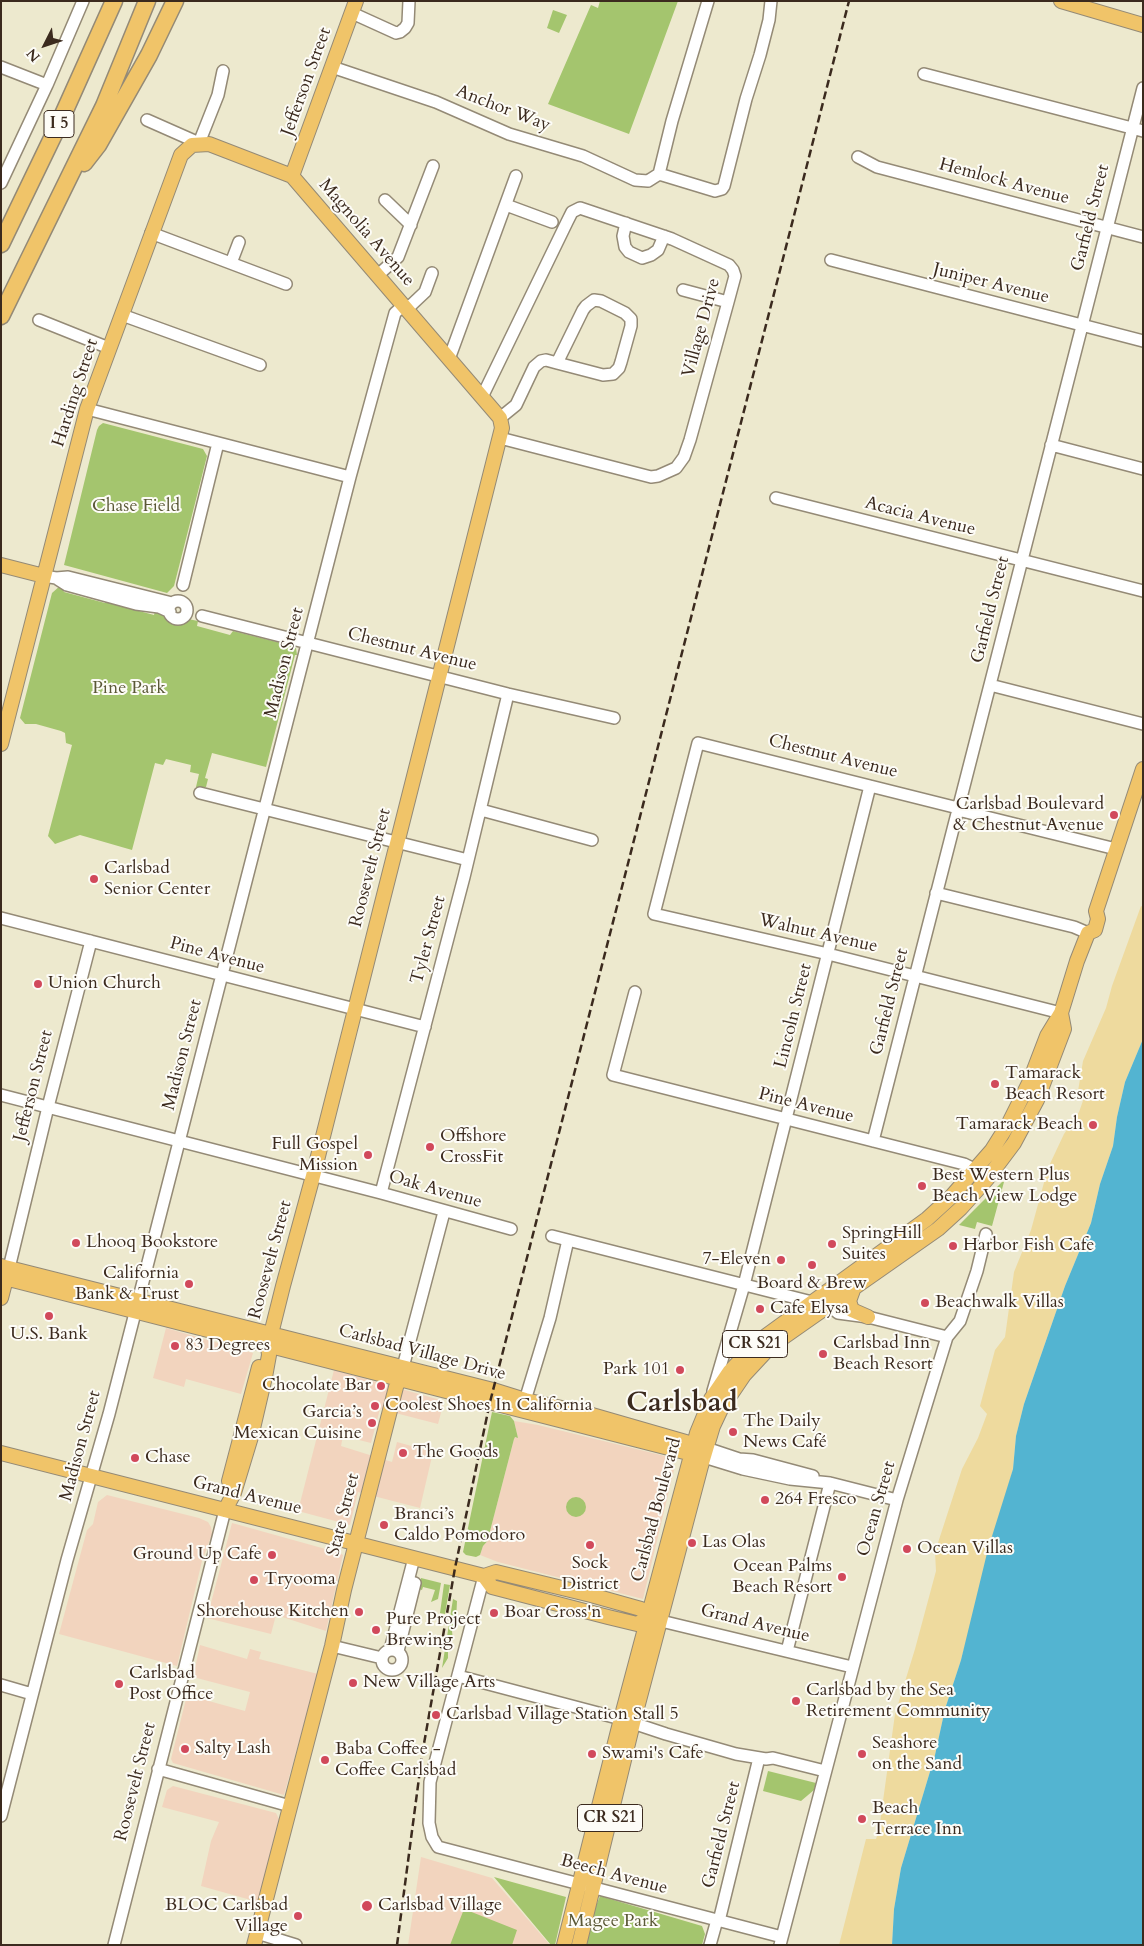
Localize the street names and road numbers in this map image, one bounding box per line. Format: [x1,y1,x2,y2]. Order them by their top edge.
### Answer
street label: Jefferson Street [277,25,337,139]
street label: Anchor Way [453,81,553,137]
road number: I 5 [44,110,74,138]
street label: Hemlock Avenue [937,154,1071,210]
street label: Garfield Street [1067,162,1115,274]
street label: Magnolia Avenue [313,175,419,291]
street label: Juniper Avenue [931,259,1051,309]
street label: Village Drive [678,276,726,380]
street label: Harding Street [48,336,104,450]
street label: Acacia Avenue [863,493,977,541]
street label: Garfield Street [967,554,1015,666]
street label: Madison Street [261,605,309,721]
street label: Chestnut Avenue [345,623,479,677]
street label: Chestnut Avenue [766,730,900,784]
street label: Roosevelt Street [346,806,396,930]
street label: Tyler Street [407,894,451,986]
street label: Walnut Avenue [757,910,879,958]
street label: Pine Avenue [167,933,267,979]
street label: Garfield Street [866,946,914,1058]
street label: Lincoln Street [771,961,817,1071]
street label: Madison Street [159,997,207,1113]
street label: Jefferson Street [10,1028,58,1144]
street label: Pine Avenue [756,1084,856,1128]
street label: Oak Avenue [386,1166,484,1214]
street label: Roosevelt Street [245,1198,297,1322]
street label: Carlsbad Village Drive [336,1320,508,1386]
road number: CR S21 [722,1330,788,1358]
street label: Madison Street [56,1388,106,1504]
street label: Carlsbad Boulevard [627,1436,687,1584]
street label: Ocean Street [853,1459,901,1559]
street label: State Street [323,1471,365,1559]
street label: Grand Avenue [190,1472,304,1520]
street label: Grand Avenue [698,1600,812,1648]
street label: Roosevelt Street [111,1720,161,1844]
street label: Garfield Street [698,1779,746,1891]
road number: CR S21 [578,1805,642,1832]
street label: Beech Avenue [558,1850,670,1900]

